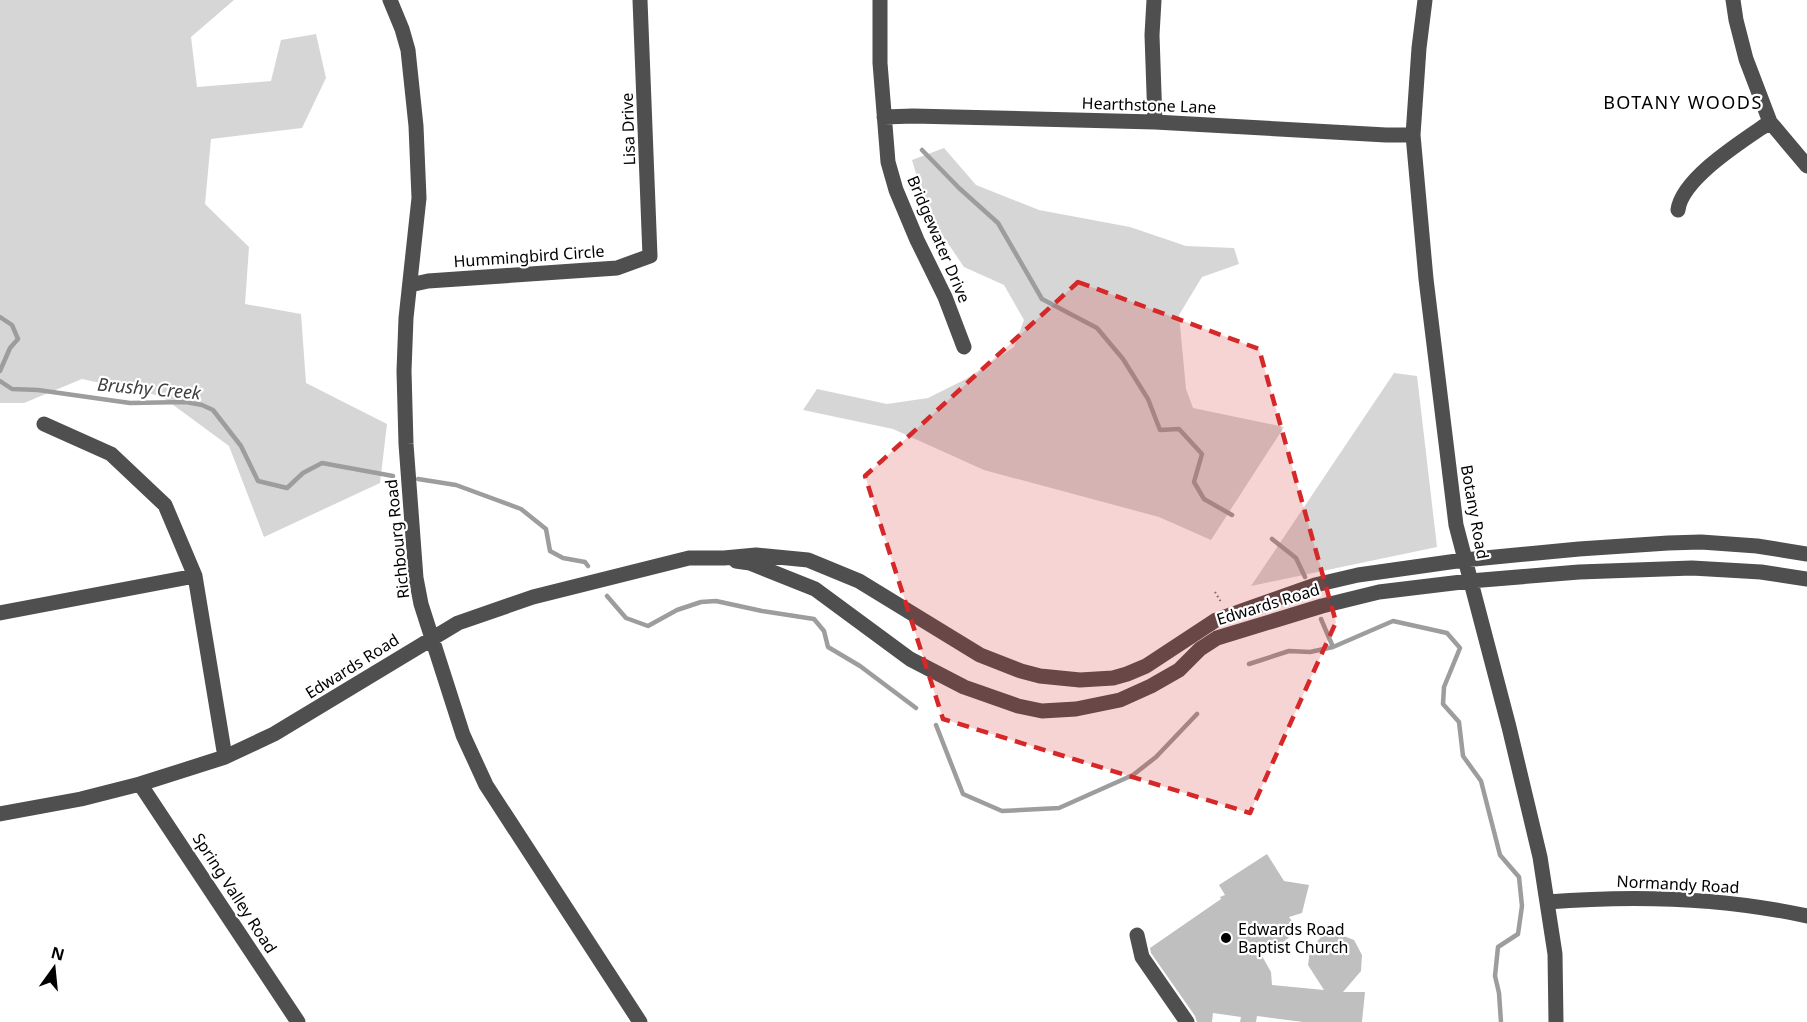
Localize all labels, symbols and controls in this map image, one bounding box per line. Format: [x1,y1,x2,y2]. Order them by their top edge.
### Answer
district label: BOTANY WOODS [1603,90,1763,114]
street label: Lisa Drive [616,92,640,166]
street label: Hearthstone Lane [1081,92,1217,118]
street label: Bridgewater Drive [902,172,976,306]
street label: Hummingbird Circle [453,240,605,272]
water label: Brushy Creek [96,372,203,405]
street label: Botany Road [1456,463,1494,561]
street label: Richbourg Road [380,478,414,600]
street label: Edwards Road [1214,578,1322,630]
street label: Edwards Road [301,628,403,704]
street label: Spring Valley Road [188,829,282,957]
street label: Normandy Road [1616,870,1740,898]
place label: Edwards Road Baptist Church [1238,918,1348,958]
marker: Edwards Road Baptist Church [1219,931,1233,945]
north arrow [24,938,84,998]
text: N [49,941,67,966]

